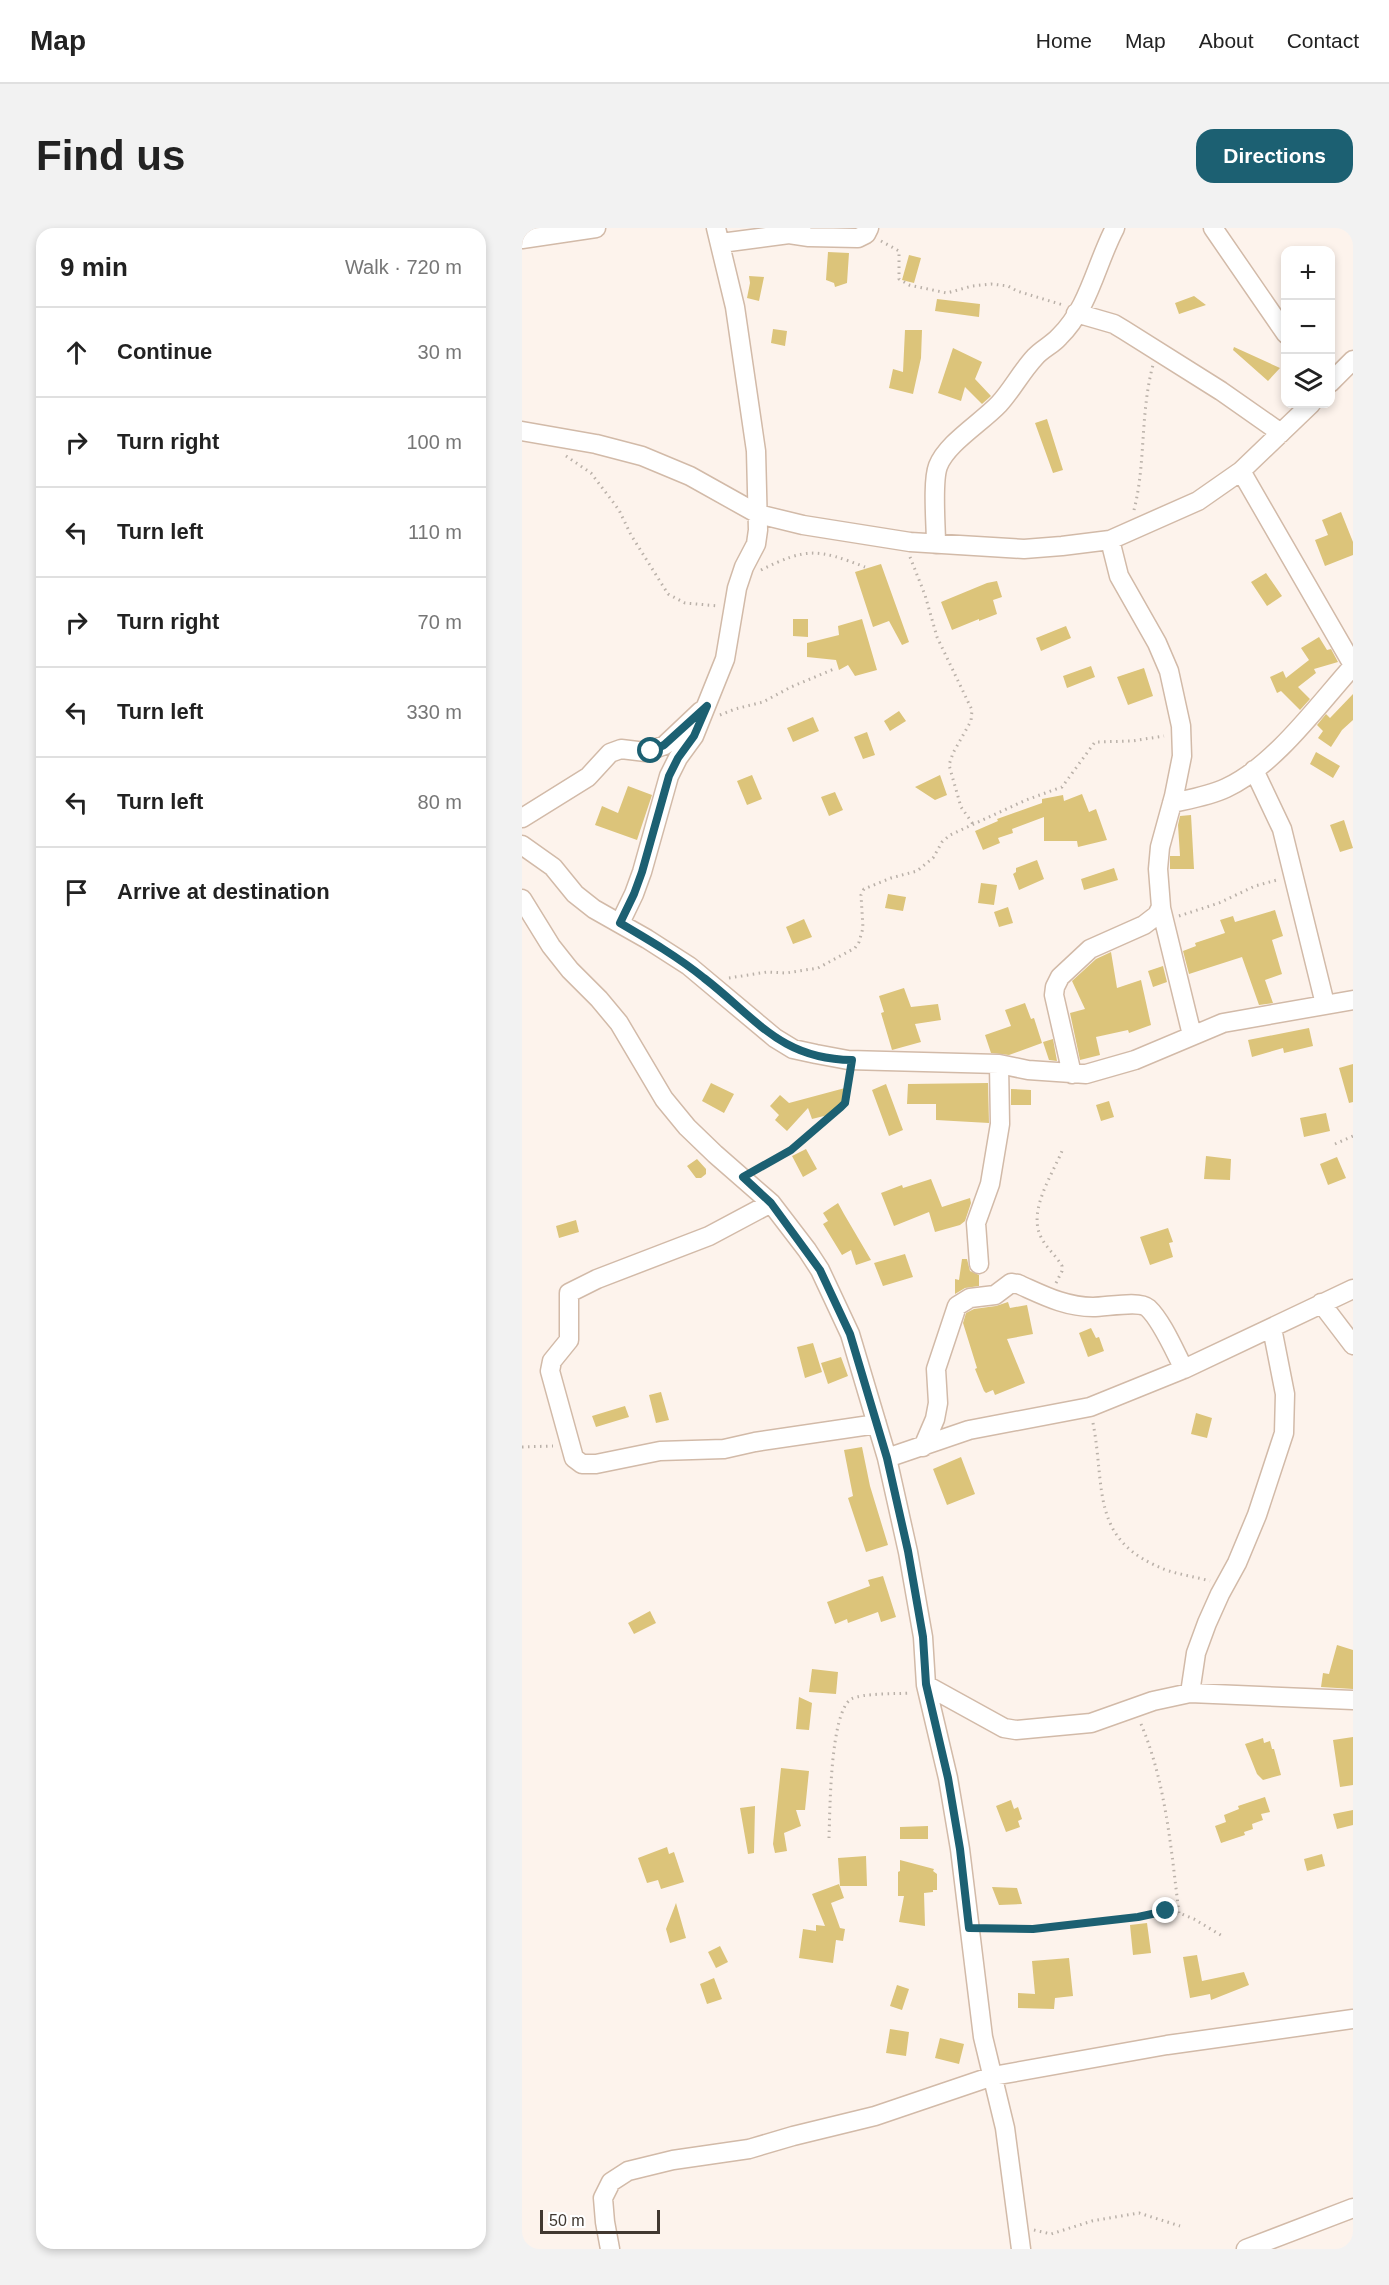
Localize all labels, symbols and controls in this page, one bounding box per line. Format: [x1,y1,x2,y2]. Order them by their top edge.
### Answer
text: Map [30,25,86,56]
text: Home [1036,29,1092,52]
text: Map [1125,29,1166,52]
text: About [1199,29,1254,52]
text: Contact [1287,29,1359,52]
button: Directions [1196,129,1353,183]
text: Find us [36,132,185,179]
map controls [1281,246,1335,408]
button: + [1281,246,1335,300]
text: 9 min [60,252,128,282]
text: Walk · 720 m [345,256,462,278]
button: − [1281,300,1335,354]
icon: ahead [60,336,93,369]
text: Continue [117,339,212,364]
text: 30 m [418,341,462,363]
button: layers [1281,354,1335,408]
icon: right [60,426,93,459]
text: Turn right [117,429,219,454]
text: 100 m [406,431,462,453]
icon: left [60,516,93,549]
text: Turn left [117,519,203,544]
text: 110 m [408,521,462,543]
icon: right [60,606,93,639]
text: Turn right [117,609,219,634]
text: 70 m [418,611,462,633]
icon: left [60,696,93,729]
text: Turn left [117,699,203,724]
text: 330 m [406,701,462,723]
route start [637,737,663,763]
icon: left [60,786,93,819]
text: Turn left [117,789,203,814]
text: 80 m [418,791,462,813]
icon: arrive [60,876,93,909]
text: Arrive at destination [117,879,330,904]
route end [1152,1897,1178,1923]
scale bar [540,2207,660,2234]
text: 50 m [549,2212,585,2229]

